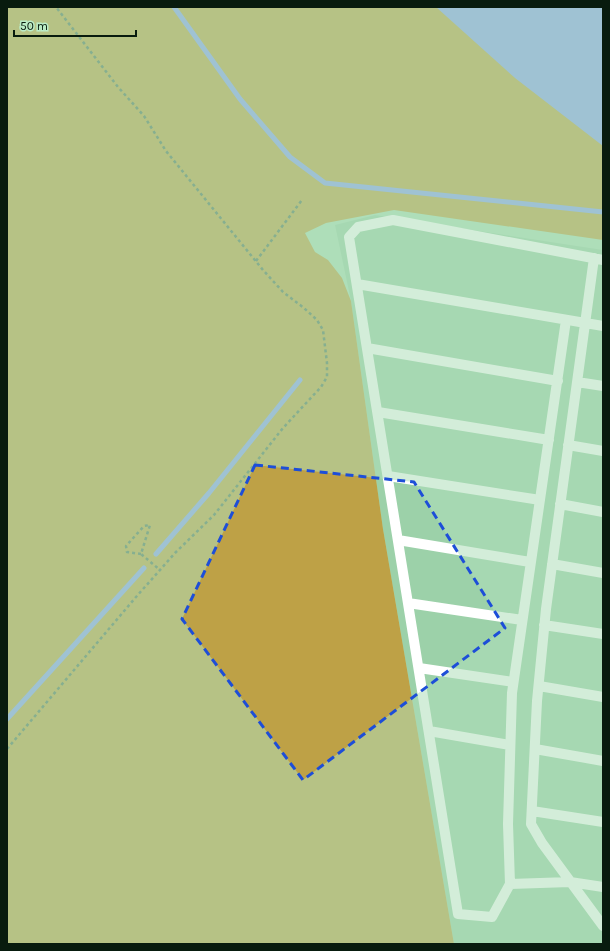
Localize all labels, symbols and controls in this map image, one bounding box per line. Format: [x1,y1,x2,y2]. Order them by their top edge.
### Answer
scale bar [14,12,136,38]
text: 50 m [20,19,48,33]

